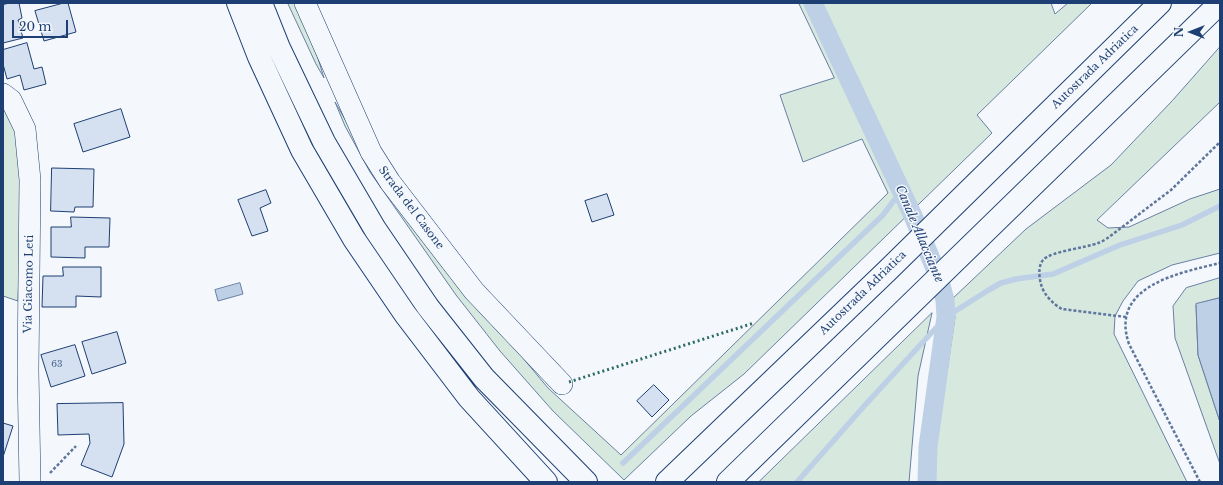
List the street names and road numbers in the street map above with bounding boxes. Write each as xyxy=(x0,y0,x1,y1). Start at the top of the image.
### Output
street label: Autostrada Adriatica xyxy=(1049,22,1141,112)
street label: Strada del Casone xyxy=(375,164,447,252)
street label: Via Giacomo Leti xyxy=(22,235,36,333)
street label: Autostrada Adriatica xyxy=(817,248,909,338)

